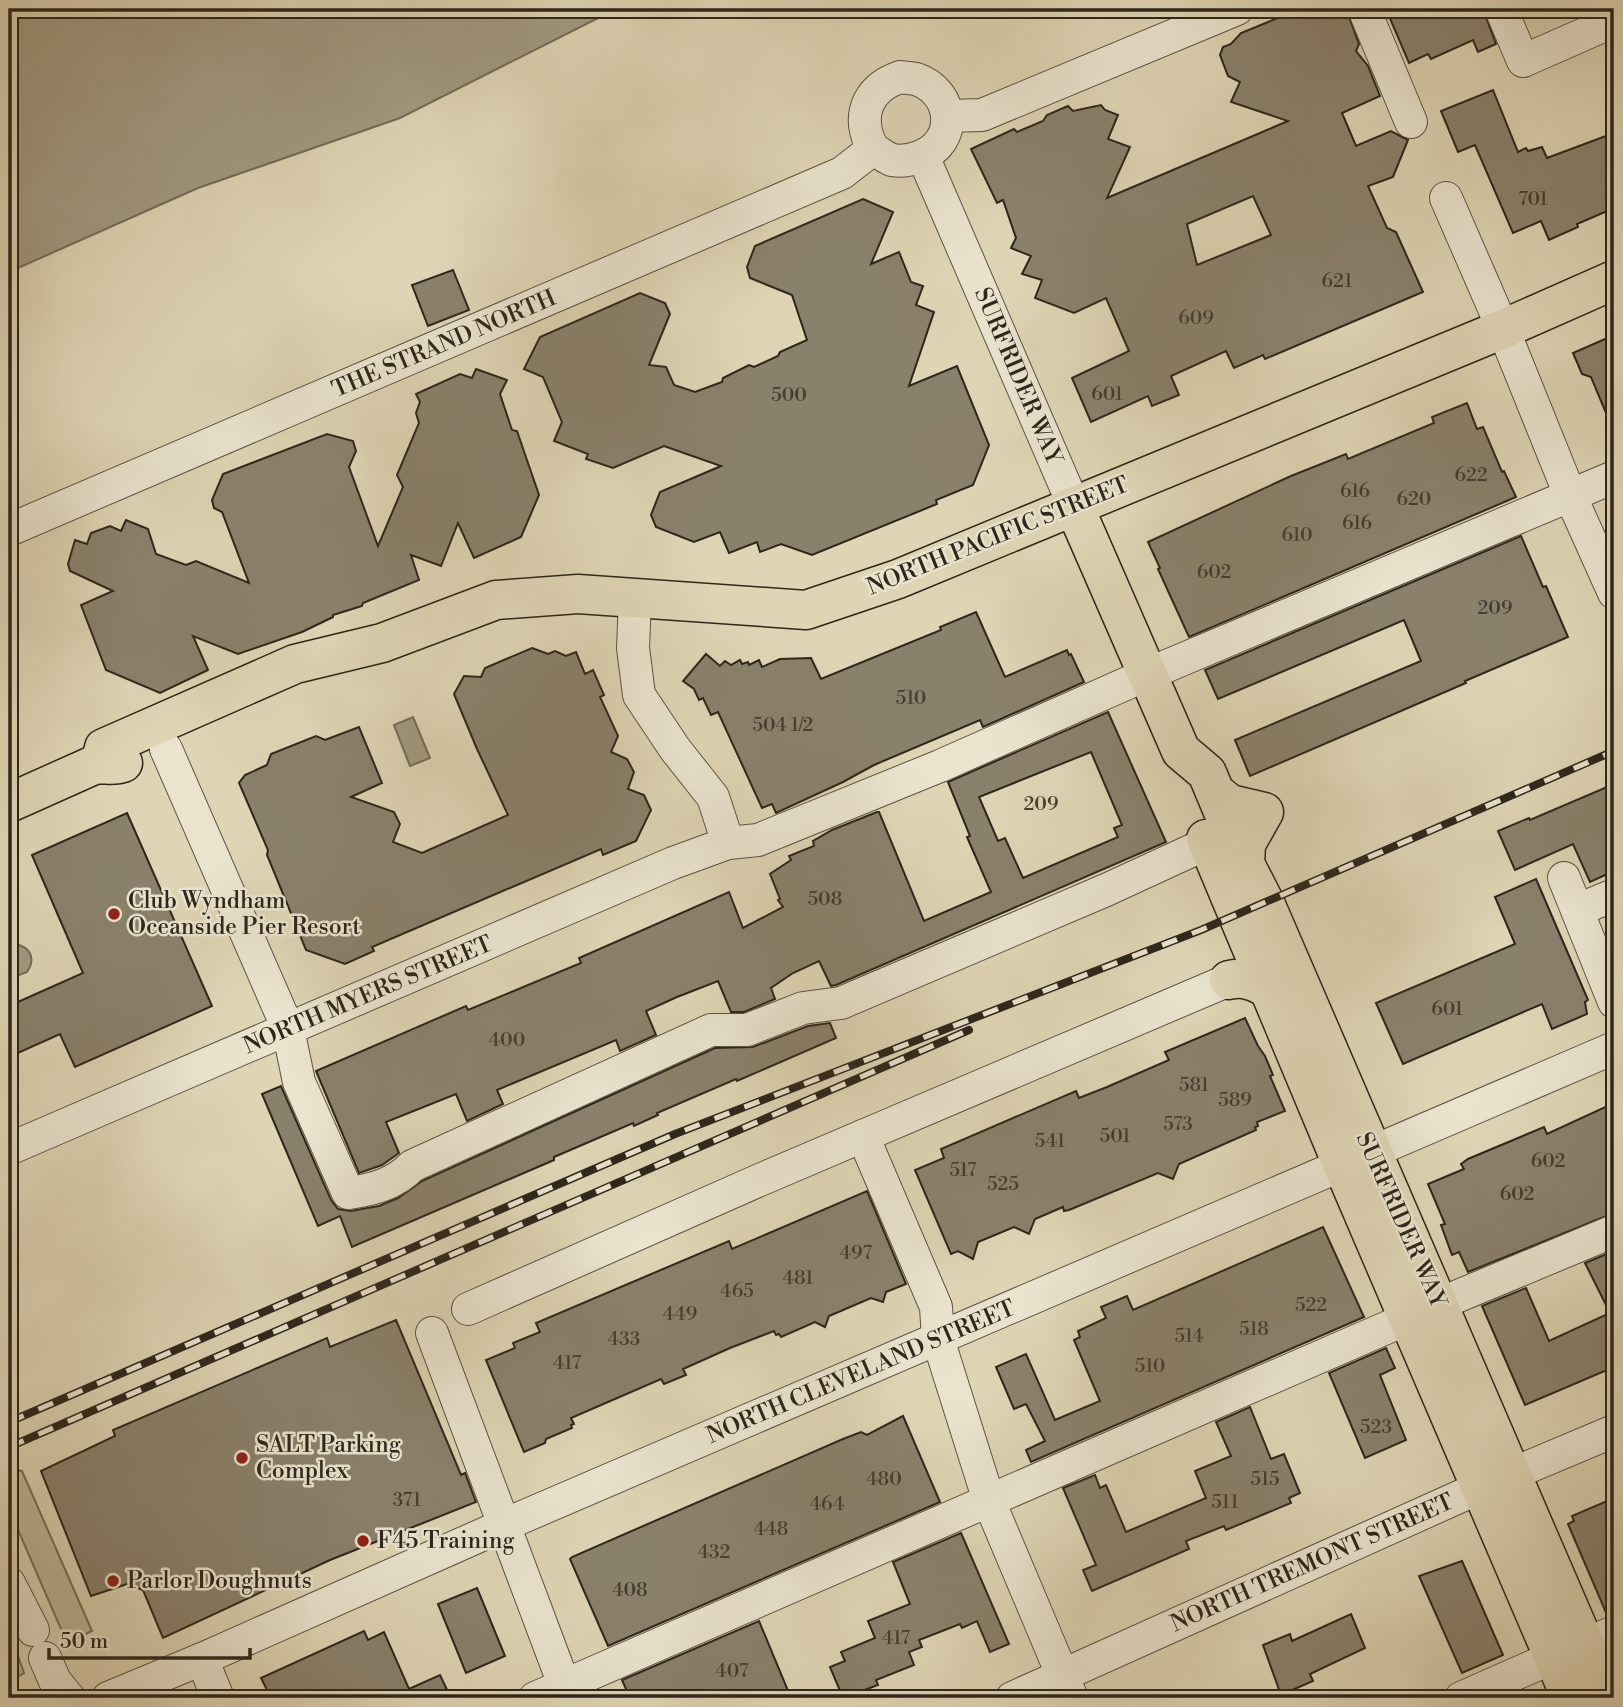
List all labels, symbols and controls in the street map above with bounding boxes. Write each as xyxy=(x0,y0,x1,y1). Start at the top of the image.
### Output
house number: 701 xyxy=(1518,187,1548,211)
house number: 621 xyxy=(1322,269,1352,293)
street label: SURFRIDER WAY xyxy=(968,283,1069,470)
street label: THE STRAND NORTH xyxy=(328,284,561,404)
house number: 609 xyxy=(1178,306,1214,330)
house number: 601 xyxy=(1091,382,1123,406)
house number: 500 xyxy=(771,383,807,407)
house number: 622 xyxy=(1454,463,1488,487)
street label: NORTH PACIFIC STREET xyxy=(863,471,1133,601)
house number: 616 xyxy=(1340,479,1370,503)
house number: 620 xyxy=(1397,487,1431,511)
house number: 616 xyxy=(1342,511,1372,535)
house number: 610 xyxy=(1281,523,1313,547)
house number: 602 xyxy=(1197,560,1231,584)
house number: 209 xyxy=(1478,596,1512,620)
house number: 510 xyxy=(896,686,926,710)
house number: 504 1/2 xyxy=(753,713,813,737)
house number: 209 xyxy=(1024,792,1058,816)
place label: Club Wyndham Oceanside Pier Resort xyxy=(128,887,360,941)
house number: 508 xyxy=(808,887,842,911)
marker: Club Wyndham Oceanside Pier Resort xyxy=(106,906,122,922)
street label: NORTH MYERS STREET xyxy=(239,930,497,1060)
house number: 601 xyxy=(1431,997,1463,1021)
house number: 400 xyxy=(489,1028,525,1052)
house number: 581 xyxy=(1179,1073,1209,1097)
house number: 589 xyxy=(1218,1088,1252,1112)
house number: 573 xyxy=(1163,1112,1193,1136)
house number: 501 xyxy=(1100,1124,1130,1148)
street label: SURFRIDER WAY xyxy=(1350,1128,1453,1314)
house number: 541 xyxy=(1035,1129,1065,1153)
house number: 602 xyxy=(1531,1149,1565,1173)
house number: 517 xyxy=(949,1158,977,1182)
house number: 525 xyxy=(987,1172,1019,1196)
house number: 602 xyxy=(1500,1182,1534,1206)
house number: 497 xyxy=(840,1241,873,1265)
house number: 481 xyxy=(783,1266,813,1290)
house number: 465 xyxy=(720,1279,754,1303)
house number: 522 xyxy=(1295,1293,1327,1317)
street label: NORTH CLEVELAND STREET xyxy=(703,1294,1019,1450)
house number: 449 xyxy=(663,1302,697,1326)
house number: 518 xyxy=(1239,1317,1269,1341)
house number: 514 xyxy=(1174,1324,1204,1348)
house number: 433 xyxy=(608,1327,640,1351)
house number: 417 xyxy=(553,1351,581,1375)
house number: 510 xyxy=(1135,1354,1165,1378)
house number: 523 xyxy=(1360,1415,1392,1439)
place label: SALT Parking Complex xyxy=(256,1431,401,1485)
marker: SALT Parking Complex xyxy=(234,1450,250,1466)
house number: 480 xyxy=(866,1467,902,1491)
house number: 515 xyxy=(1250,1467,1280,1491)
house number: 371 xyxy=(393,1488,421,1512)
street label: NORTH TREMONT STREET xyxy=(1166,1488,1458,1638)
house number: 511 xyxy=(1211,1490,1239,1514)
house number: 464 xyxy=(810,1492,844,1516)
house number: 448 xyxy=(754,1517,788,1541)
place label: F45 Training xyxy=(377,1527,515,1555)
marker: F45 Training xyxy=(355,1533,371,1549)
house number: 432 xyxy=(698,1540,730,1564)
place label: Parlor Doughnuts xyxy=(127,1567,312,1595)
marker: Parlor Doughnuts xyxy=(105,1573,121,1589)
house number: 408 xyxy=(612,1578,648,1602)
scale bar xyxy=(49,1616,250,1660)
house number: 417 xyxy=(882,1626,910,1650)
text: 50 m xyxy=(60,1629,108,1655)
house number: 407 xyxy=(715,1659,749,1683)

